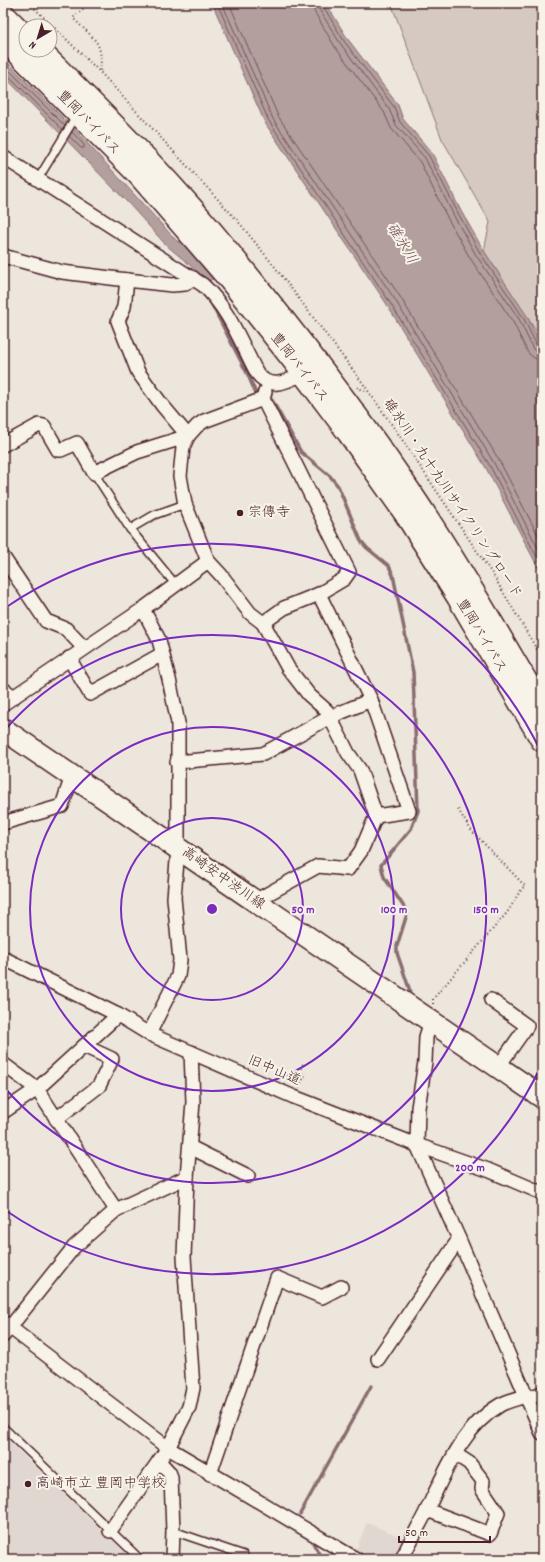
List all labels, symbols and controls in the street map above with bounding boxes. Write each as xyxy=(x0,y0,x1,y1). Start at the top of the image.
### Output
north arrow xyxy=(18,18,58,58)
text: N xyxy=(26,36,40,52)
street label: 豊岡バイパス xyxy=(52,86,124,160)
water label: 碓氷川 xyxy=(380,219,422,269)
street label: 豊岡バイパス xyxy=(265,329,333,407)
street label: 碓氷川・九十九川サイクリングロード xyxy=(378,395,526,603)
place label: 宗傳寺 xyxy=(248,503,290,523)
marker: 宗傳寺 xyxy=(235,508,245,518)
street label: 豊岡バイパス xyxy=(451,595,511,677)
street label: 高崎安中渋川線 xyxy=(177,843,269,915)
centre of rings xyxy=(205,902,219,916)
text: 50 m xyxy=(291,902,315,919)
text: 100 m xyxy=(381,902,407,919)
text: 150 m xyxy=(473,902,499,919)
street label: 旧中山道 xyxy=(244,1051,304,1091)
text: 200 m xyxy=(455,1160,485,1177)
place label: 高崎市立 豊岡中学校 xyxy=(36,1474,165,1494)
marker: 高崎市立 豊岡中学校 xyxy=(23,1479,33,1489)
scale bar xyxy=(399,1518,490,1544)
text: 50 m xyxy=(405,1525,428,1542)

